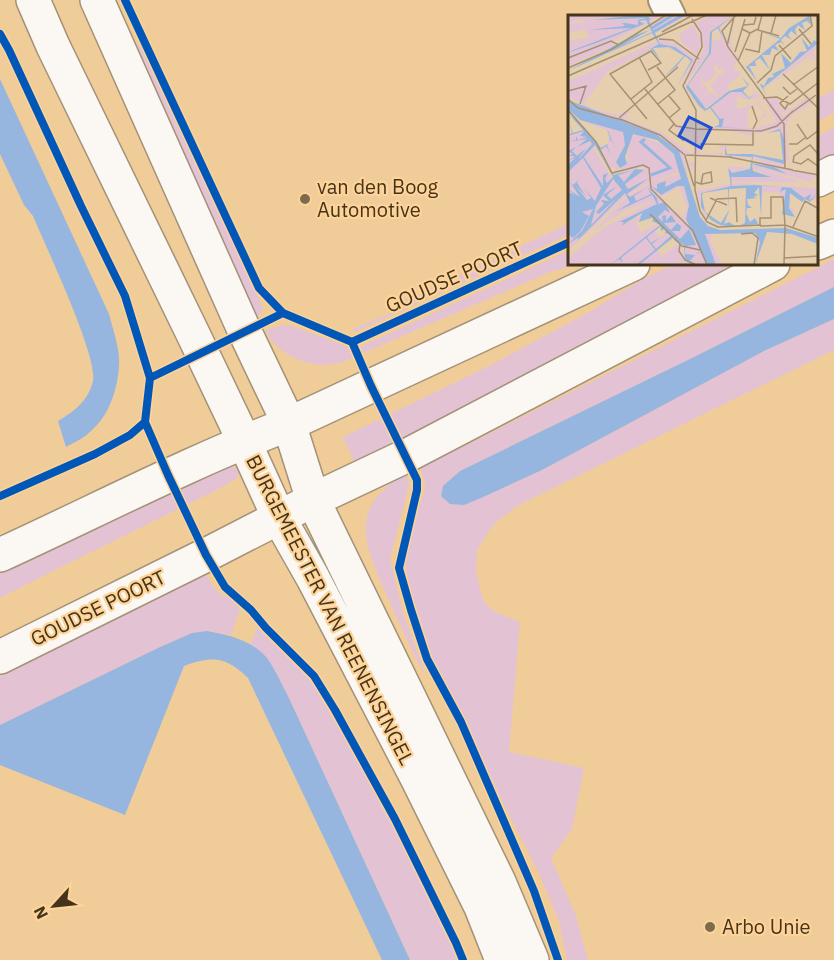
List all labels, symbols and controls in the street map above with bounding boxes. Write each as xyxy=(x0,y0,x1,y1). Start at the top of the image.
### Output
inset map xyxy=(568,15,819,266)
place label: van den Boog Automotive xyxy=(317,173,439,223)
marker: van den Boog Automotive xyxy=(298,192,312,206)
street label: GOUDSE POORT xyxy=(381,234,527,319)
street label: BURGEMEESTER VAN REENENSINGEL xyxy=(240,450,421,769)
street label: GOUDSE POORT xyxy=(26,563,170,652)
north arrow xyxy=(24,876,84,936)
text: N xyxy=(29,903,52,923)
place label: Arbo Unie xyxy=(722,913,811,940)
marker: Arbo Unie xyxy=(703,920,717,934)

